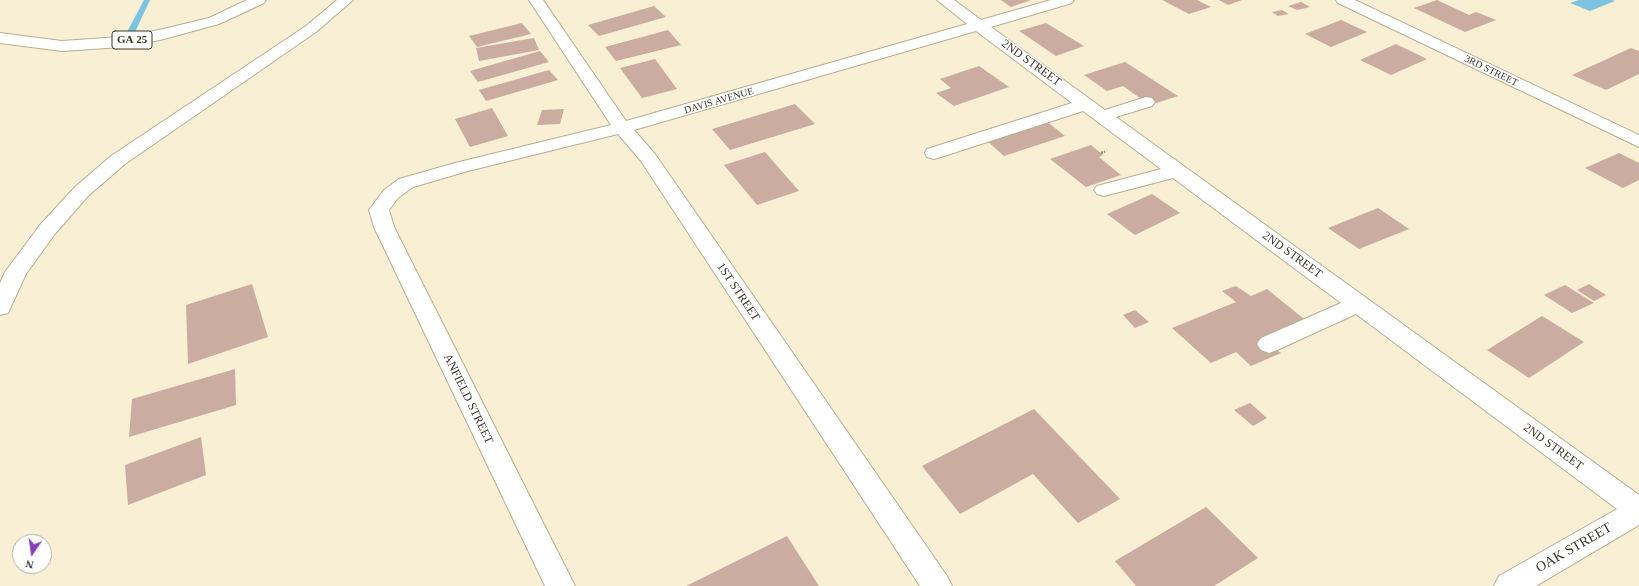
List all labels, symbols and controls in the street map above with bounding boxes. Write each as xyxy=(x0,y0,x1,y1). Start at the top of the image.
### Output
road number: GA 25 xyxy=(112,31,152,49)
street label: 2ND STREET xyxy=(998,37,1064,89)
street label: 3RD STREET xyxy=(1462,53,1520,89)
street label: DAVIS AVENUE xyxy=(683,85,755,117)
street label: 2ND STREET xyxy=(1259,229,1325,281)
street label: 1ST STREET xyxy=(713,260,763,324)
street label: ANFIELD STREET xyxy=(440,352,496,446)
street label: 2ND STREET xyxy=(1520,421,1586,473)
street label: OAK STREET xyxy=(1533,519,1615,577)
north arrow xyxy=(12,534,52,574)
text: N xyxy=(24,558,35,571)

